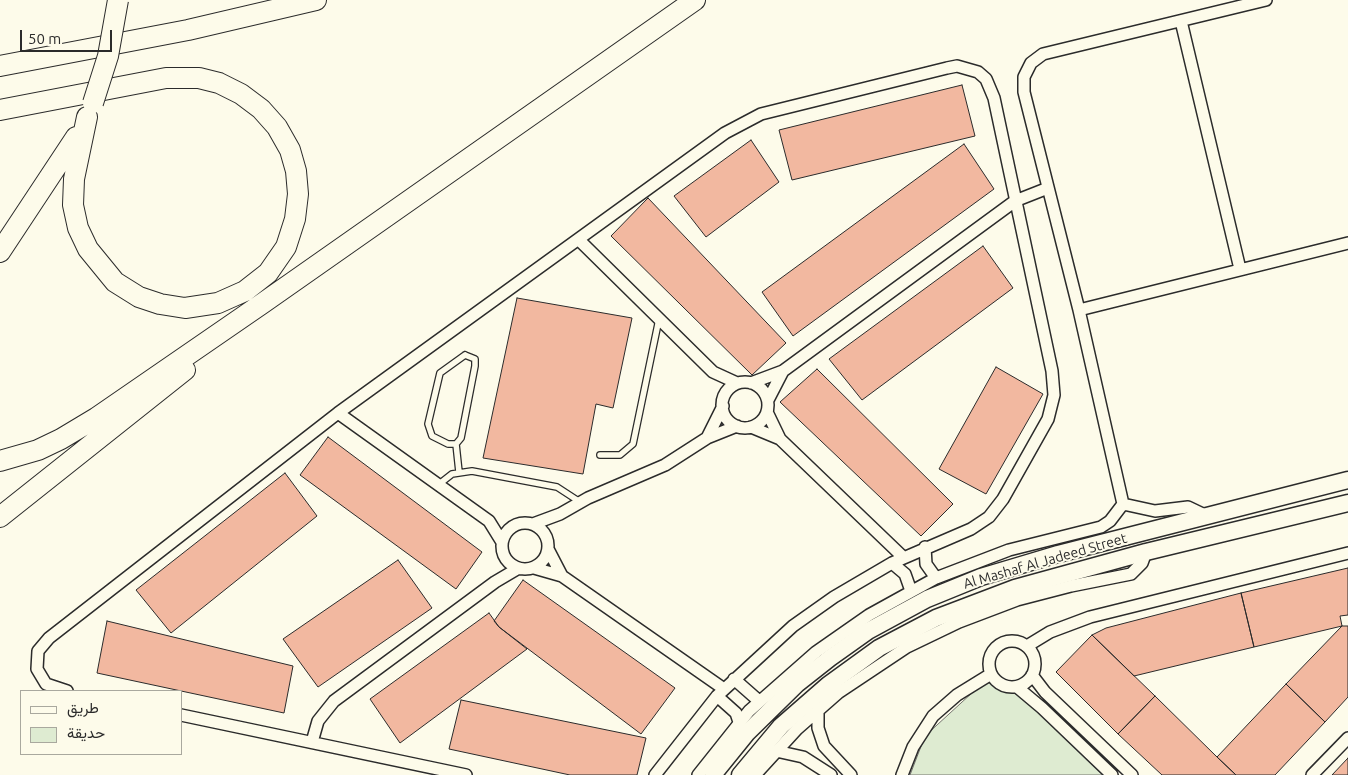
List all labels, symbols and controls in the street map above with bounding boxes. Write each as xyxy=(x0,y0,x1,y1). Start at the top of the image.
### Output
scale bar xyxy=(22,20,115,52)
text: 50 m xyxy=(28,30,61,47)
street label: Al Mashaf Al Jadeed Street xyxy=(961,530,1129,592)
legend xyxy=(20,690,182,755)
text: طريق xyxy=(67,699,99,716)
text: حديقة xyxy=(67,724,105,741)

